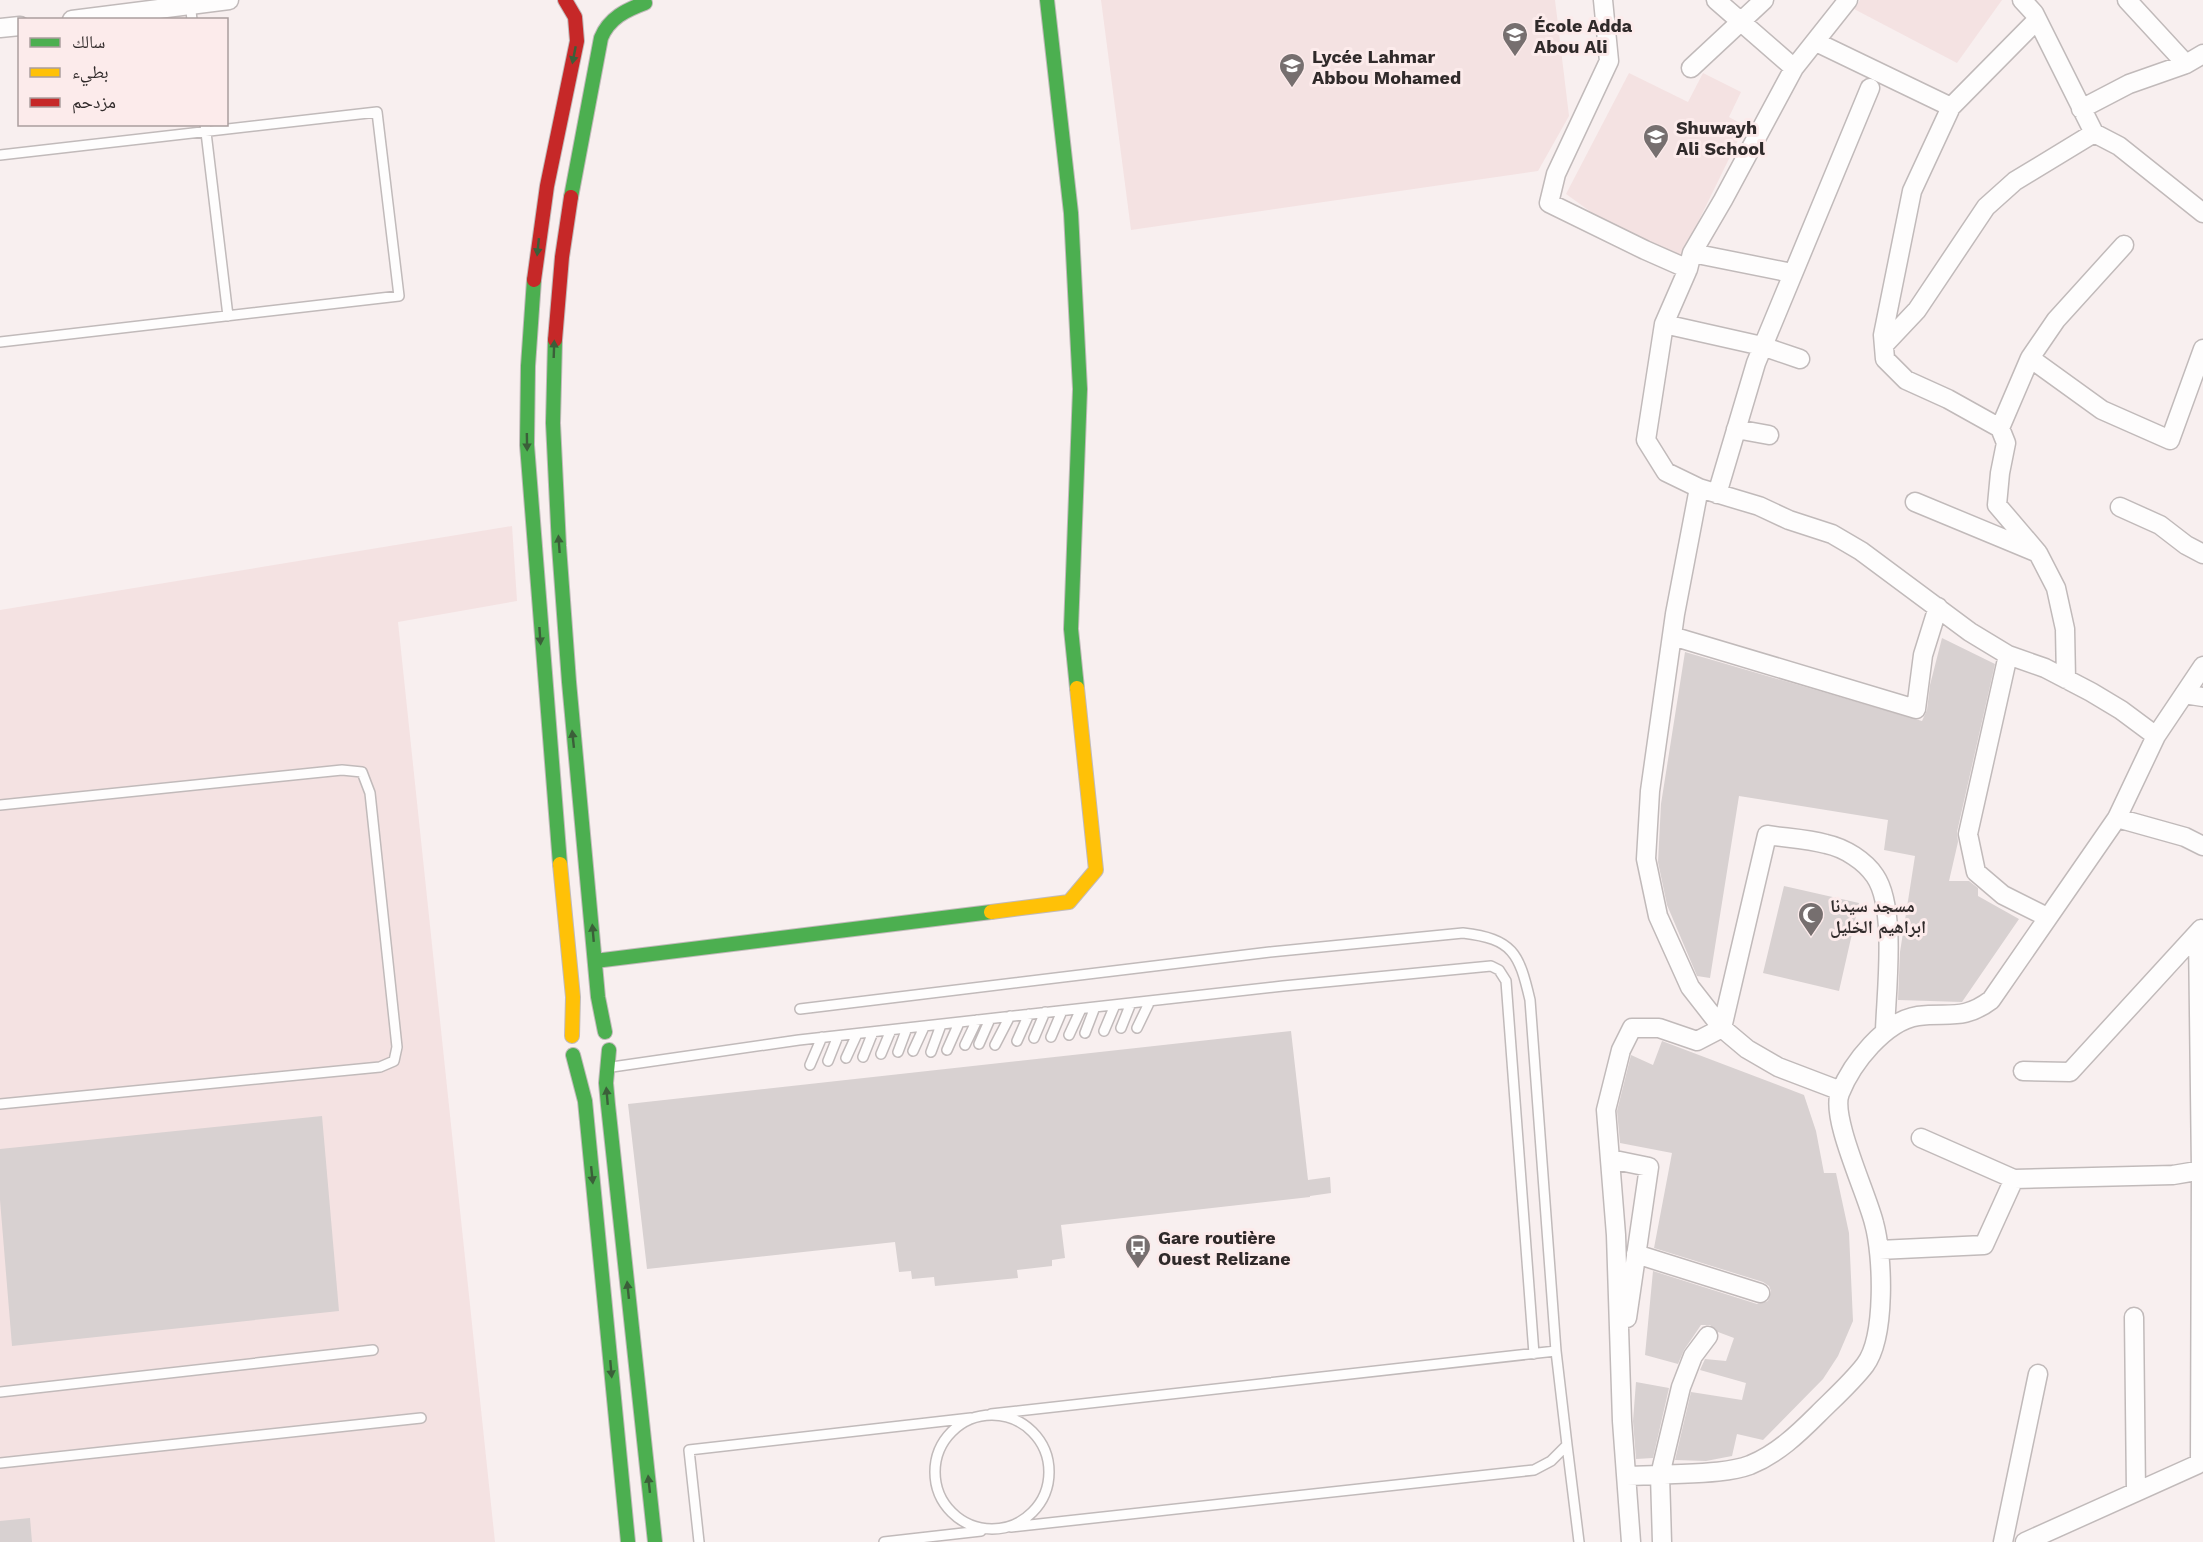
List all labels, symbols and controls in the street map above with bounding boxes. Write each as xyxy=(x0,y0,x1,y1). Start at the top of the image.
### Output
place label: École Adda Abou Ali xyxy=(1534,15,1633,57)
legend xyxy=(18,18,228,126)
school or university icon: École Adda Abou Ali xyxy=(1500,20,1530,58)
text: سالك xyxy=(72,31,105,52)
one-way arrow xyxy=(569,46,578,65)
place label: Lycée Lahmar Abbou Mohamed xyxy=(1312,46,1461,88)
school or university icon: Lycée Lahmar Abbou Mohamed xyxy=(1277,51,1307,89)
text: بطيء xyxy=(72,61,109,87)
text: مزدحم xyxy=(72,91,116,114)
place label: Shuwayh Ali School xyxy=(1676,117,1765,159)
school or university icon: Shuwayh Ali School xyxy=(1641,122,1671,160)
one-way arrow xyxy=(533,238,543,257)
one-way arrow xyxy=(550,340,559,359)
one-way arrow xyxy=(522,432,532,451)
one-way arrow xyxy=(554,535,563,554)
one-way arrow xyxy=(536,627,545,646)
one-way arrow xyxy=(568,729,578,748)
place label: مسجد سيدنا ابراهيم الخليل xyxy=(1830,895,1926,939)
mosque icon: مسجد سيدنا ابراهيم الخليل xyxy=(1796,900,1826,938)
one-way arrow xyxy=(588,923,598,942)
one-way arrow xyxy=(602,1087,612,1106)
one-way arrow xyxy=(587,1165,597,1184)
place label: Gare routière Ouest Relizane xyxy=(1158,1227,1291,1269)
bus stop icon: Gare routière Ouest Relizane xyxy=(1123,1232,1153,1270)
one-way arrow xyxy=(623,1280,633,1299)
one-way arrow xyxy=(606,1359,616,1378)
one-way arrow xyxy=(644,1474,654,1493)

